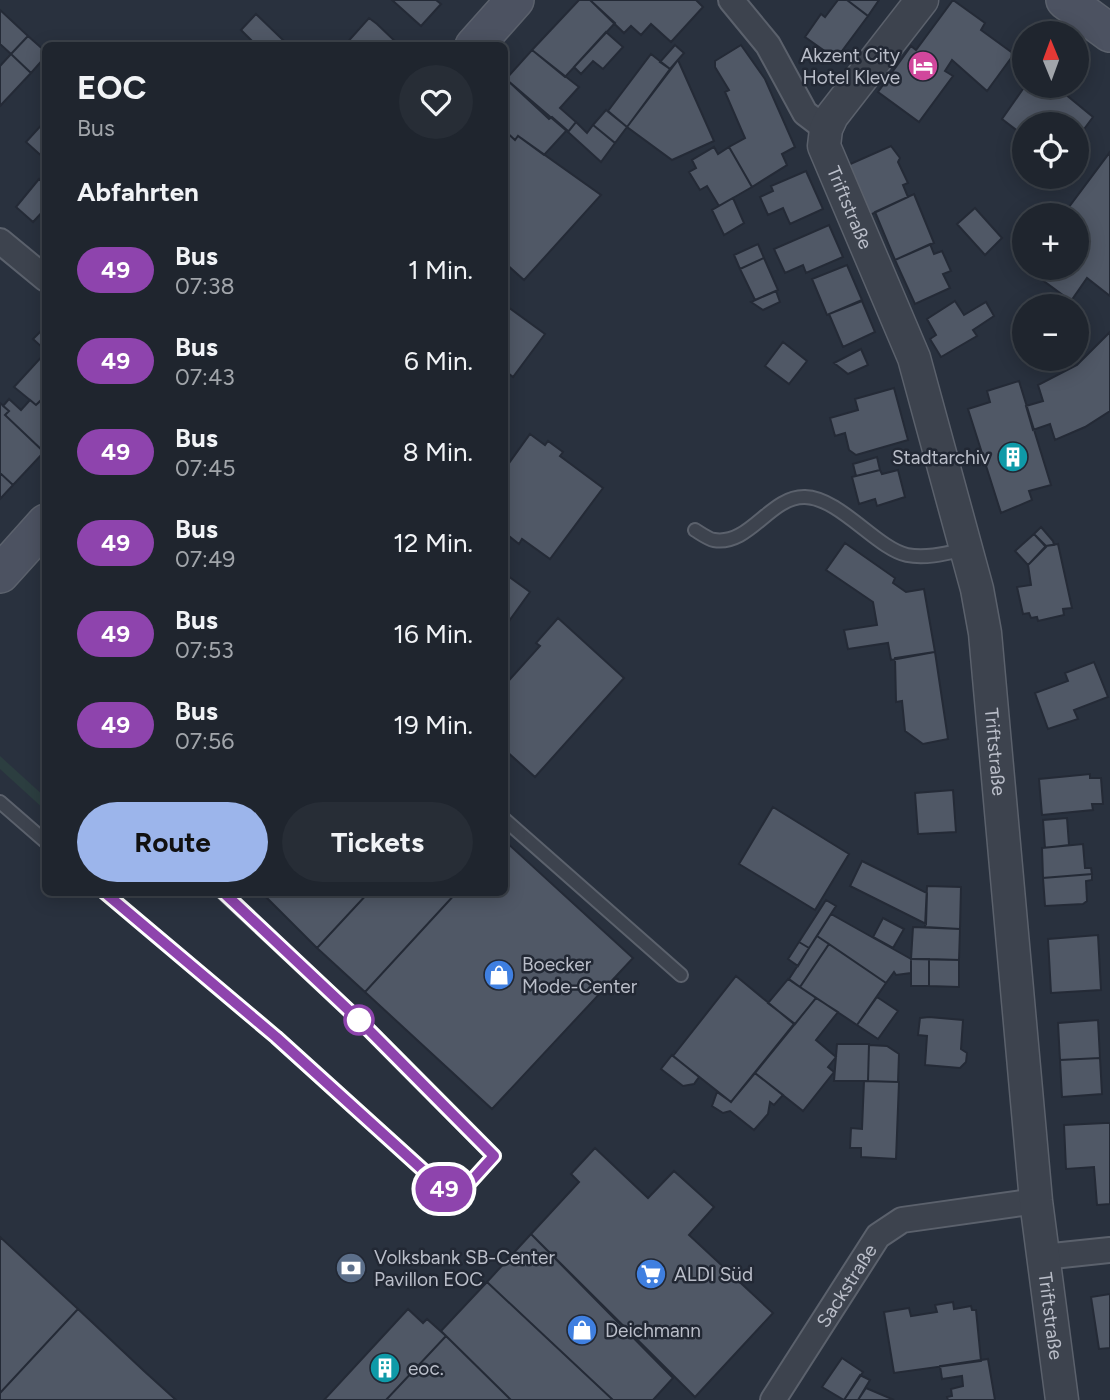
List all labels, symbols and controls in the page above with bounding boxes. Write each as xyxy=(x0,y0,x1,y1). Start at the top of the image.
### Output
north arrow xyxy=(1012,21,1088,98)
map controls xyxy=(1012,21,1089,371)
place label: Akzent City Hotel Kleve xyxy=(800,44,900,89)
hotel icon: Akzent City Hotel Kleve xyxy=(906,49,940,83)
button: heart xyxy=(399,65,473,139)
text: EOC xyxy=(77,68,146,107)
button: locate xyxy=(1012,112,1089,189)
text: Bus xyxy=(77,114,115,142)
street label: Triftstraße xyxy=(822,162,878,252)
text: Abfahrten xyxy=(77,176,199,208)
button: + xyxy=(1012,203,1089,280)
text: Bus xyxy=(175,240,218,272)
text: 1 Min. xyxy=(408,254,473,286)
text: 49 xyxy=(101,255,130,284)
text: 07:38 xyxy=(175,272,235,300)
button: − xyxy=(1012,294,1089,371)
text: Bus xyxy=(175,331,218,363)
text: 6 Min. xyxy=(404,345,473,377)
text: 49 xyxy=(101,346,130,375)
text: 07:43 xyxy=(175,363,235,391)
text: Bus xyxy=(175,422,218,454)
text: 8 Min. xyxy=(403,436,473,468)
text: 49 xyxy=(101,437,130,466)
building icon: Stadtarchiv xyxy=(996,440,1030,474)
place label: Stadtarchiv xyxy=(892,446,990,469)
text: 07:45 xyxy=(175,454,235,482)
text: Bus xyxy=(175,513,218,545)
text: 12 Min. xyxy=(393,527,473,559)
text: 49 xyxy=(101,528,130,557)
text: 07:49 xyxy=(175,545,235,573)
text: Bus xyxy=(175,604,218,636)
text: 16 Min. xyxy=(393,618,473,650)
text: 49 xyxy=(101,619,130,648)
text: 07:53 xyxy=(175,636,234,664)
text: Bus xyxy=(175,695,218,727)
street label: Triftstraße xyxy=(980,707,1011,797)
text: 19 Min. xyxy=(393,709,473,741)
text: 49 xyxy=(101,710,130,739)
text: 07:56 xyxy=(175,727,234,755)
button: Route xyxy=(77,802,268,882)
button: Tickets xyxy=(282,802,473,882)
place label: Boecker Mode-Center xyxy=(522,953,638,998)
shop icon: Boecker Mode-Center xyxy=(482,958,516,992)
unlabelled marker xyxy=(344,1005,374,1035)
line badge: 49 xyxy=(412,1166,476,1212)
text: 49 xyxy=(429,1174,459,1203)
street label: Sackstraße xyxy=(811,1240,881,1331)
place label: Volksbank SB-Center Pavillon EOC xyxy=(374,1246,555,1291)
bank icon: Volksbank SB-Center Pavillon EOC xyxy=(334,1251,368,1285)
supermarket icon: ALDI Süd xyxy=(634,1257,668,1291)
place label: ALDI Süd xyxy=(674,1263,753,1286)
street label: Triftstraße xyxy=(1034,1271,1068,1361)
shop icon: Deichmann xyxy=(565,1313,599,1347)
place label: Deichmann xyxy=(605,1319,701,1342)
building icon: eoc. xyxy=(368,1351,402,1385)
place label: eoc. xyxy=(408,1357,444,1380)

